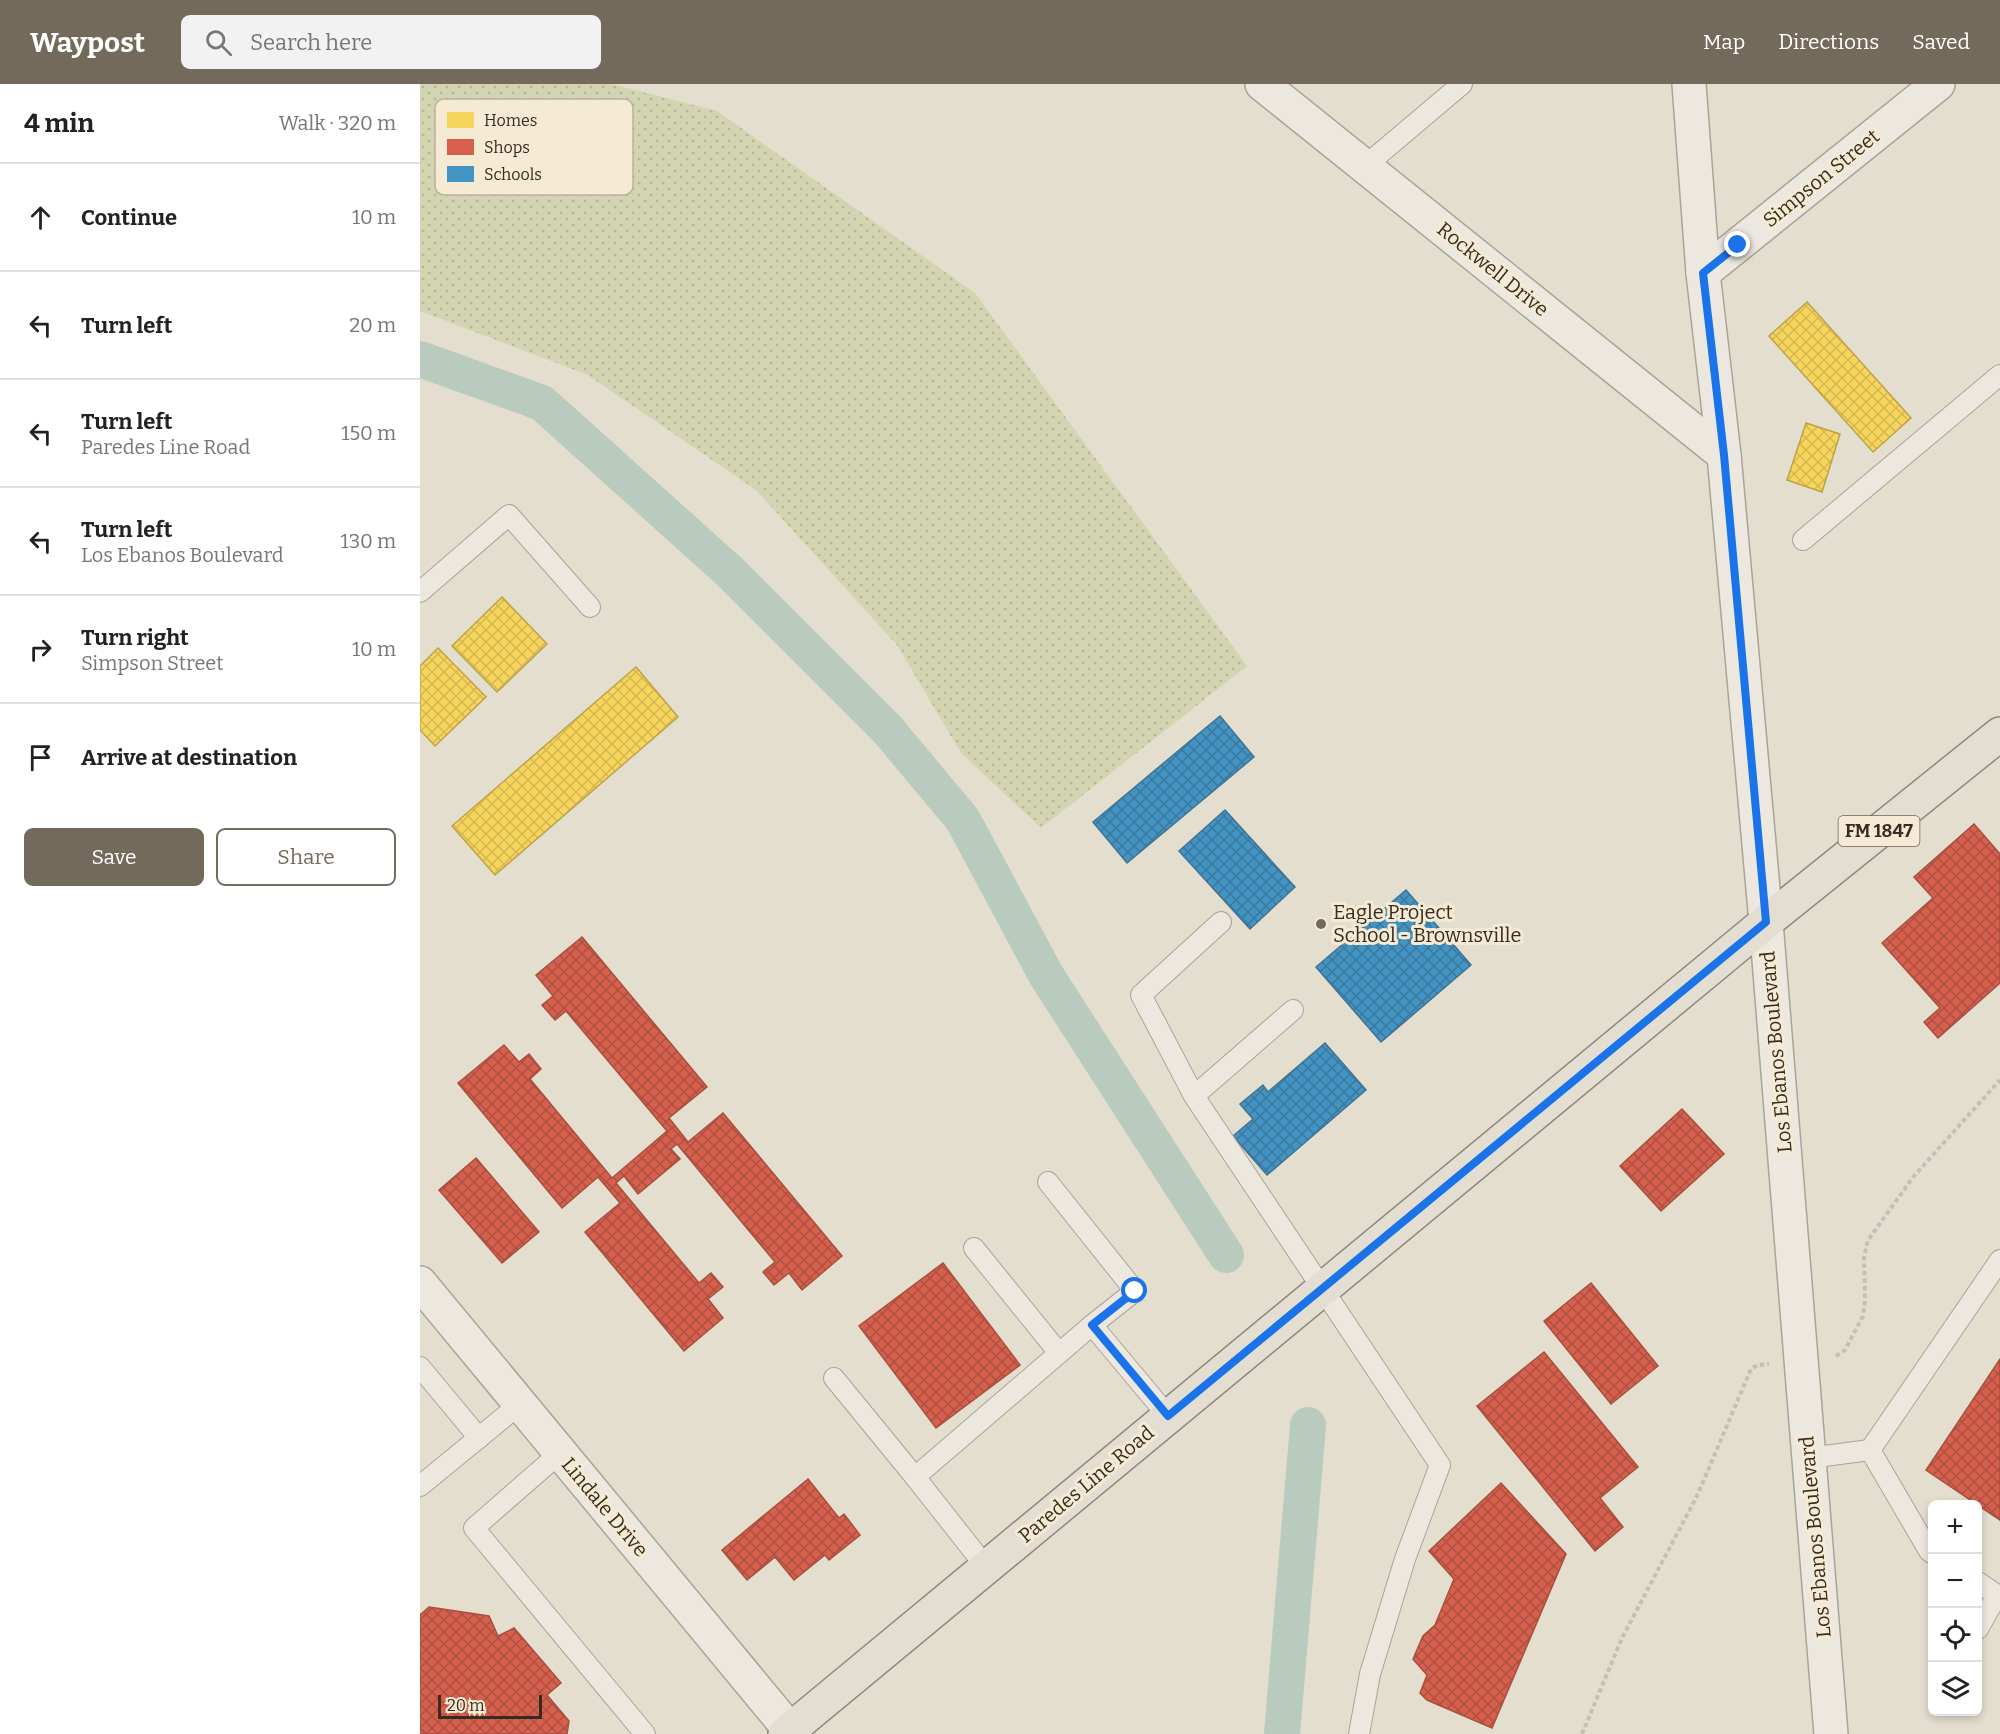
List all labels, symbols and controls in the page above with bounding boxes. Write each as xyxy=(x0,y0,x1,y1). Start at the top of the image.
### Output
search box xyxy=(181,15,601,69)
text: Waypost xyxy=(30,26,145,59)
icon: search xyxy=(202,26,235,59)
text: Search here xyxy=(250,29,372,56)
text: Map xyxy=(1703,29,1745,55)
text: Directions xyxy=(1778,29,1879,55)
text: Saved xyxy=(1912,29,1970,55)
legend xyxy=(435,99,633,195)
text: 4 min xyxy=(24,108,94,139)
text: Walk · 320 m xyxy=(279,111,396,135)
text: Homes xyxy=(484,111,537,130)
street label: Simpson Street xyxy=(1758,124,1884,232)
text: Shops xyxy=(484,138,530,157)
text: Schools xyxy=(484,165,542,184)
icon: ahead xyxy=(24,201,57,234)
text: Continue xyxy=(81,204,177,231)
text: 10 m xyxy=(352,205,396,229)
street label: Rockwell Drive xyxy=(1432,217,1554,321)
route end xyxy=(1724,231,1750,257)
icon: left xyxy=(24,309,57,342)
text: Turn left xyxy=(81,312,173,339)
text: 20 m xyxy=(349,313,396,337)
text: Turn left xyxy=(81,408,173,435)
icon: left xyxy=(24,417,57,450)
text: 150 m xyxy=(341,421,396,445)
text: Paredes Line Road xyxy=(81,435,250,459)
text: Turn left xyxy=(81,516,173,543)
icon: left xyxy=(24,525,57,558)
text: 130 m xyxy=(341,529,396,553)
text: Los Ebanos Boulevard xyxy=(81,543,284,567)
text: Turn right xyxy=(81,624,189,651)
icon: right xyxy=(24,633,57,666)
text: 10 m xyxy=(352,637,396,661)
text: Simpson Street xyxy=(81,651,224,675)
icon: arrive xyxy=(24,741,57,774)
text: Arrive at destination xyxy=(81,744,297,771)
road number: FM 1847 xyxy=(1838,816,1920,846)
button: Save xyxy=(24,828,204,886)
button: Share xyxy=(216,828,396,886)
place label: Eagle Project School - Brownsville xyxy=(1333,900,1522,947)
marker: Eagle Project School - Brownsville xyxy=(1314,917,1328,931)
street label: Los Ebanos Boulevard xyxy=(1755,950,1797,1154)
route start xyxy=(1121,1277,1147,1303)
street label: Paredes Line Road xyxy=(1013,1420,1159,1548)
street label: Los Ebanos Boulevard xyxy=(1794,1435,1836,1639)
street label: Lindale Drive xyxy=(557,1453,653,1561)
map controls xyxy=(1928,1500,1982,1716)
button: + xyxy=(1928,1500,1982,1554)
button: − xyxy=(1928,1554,1982,1608)
button: locate xyxy=(1928,1608,1982,1662)
button: layers xyxy=(1928,1662,1982,1716)
scale bar xyxy=(438,1692,542,1720)
text: 20 m xyxy=(447,1696,484,1715)

